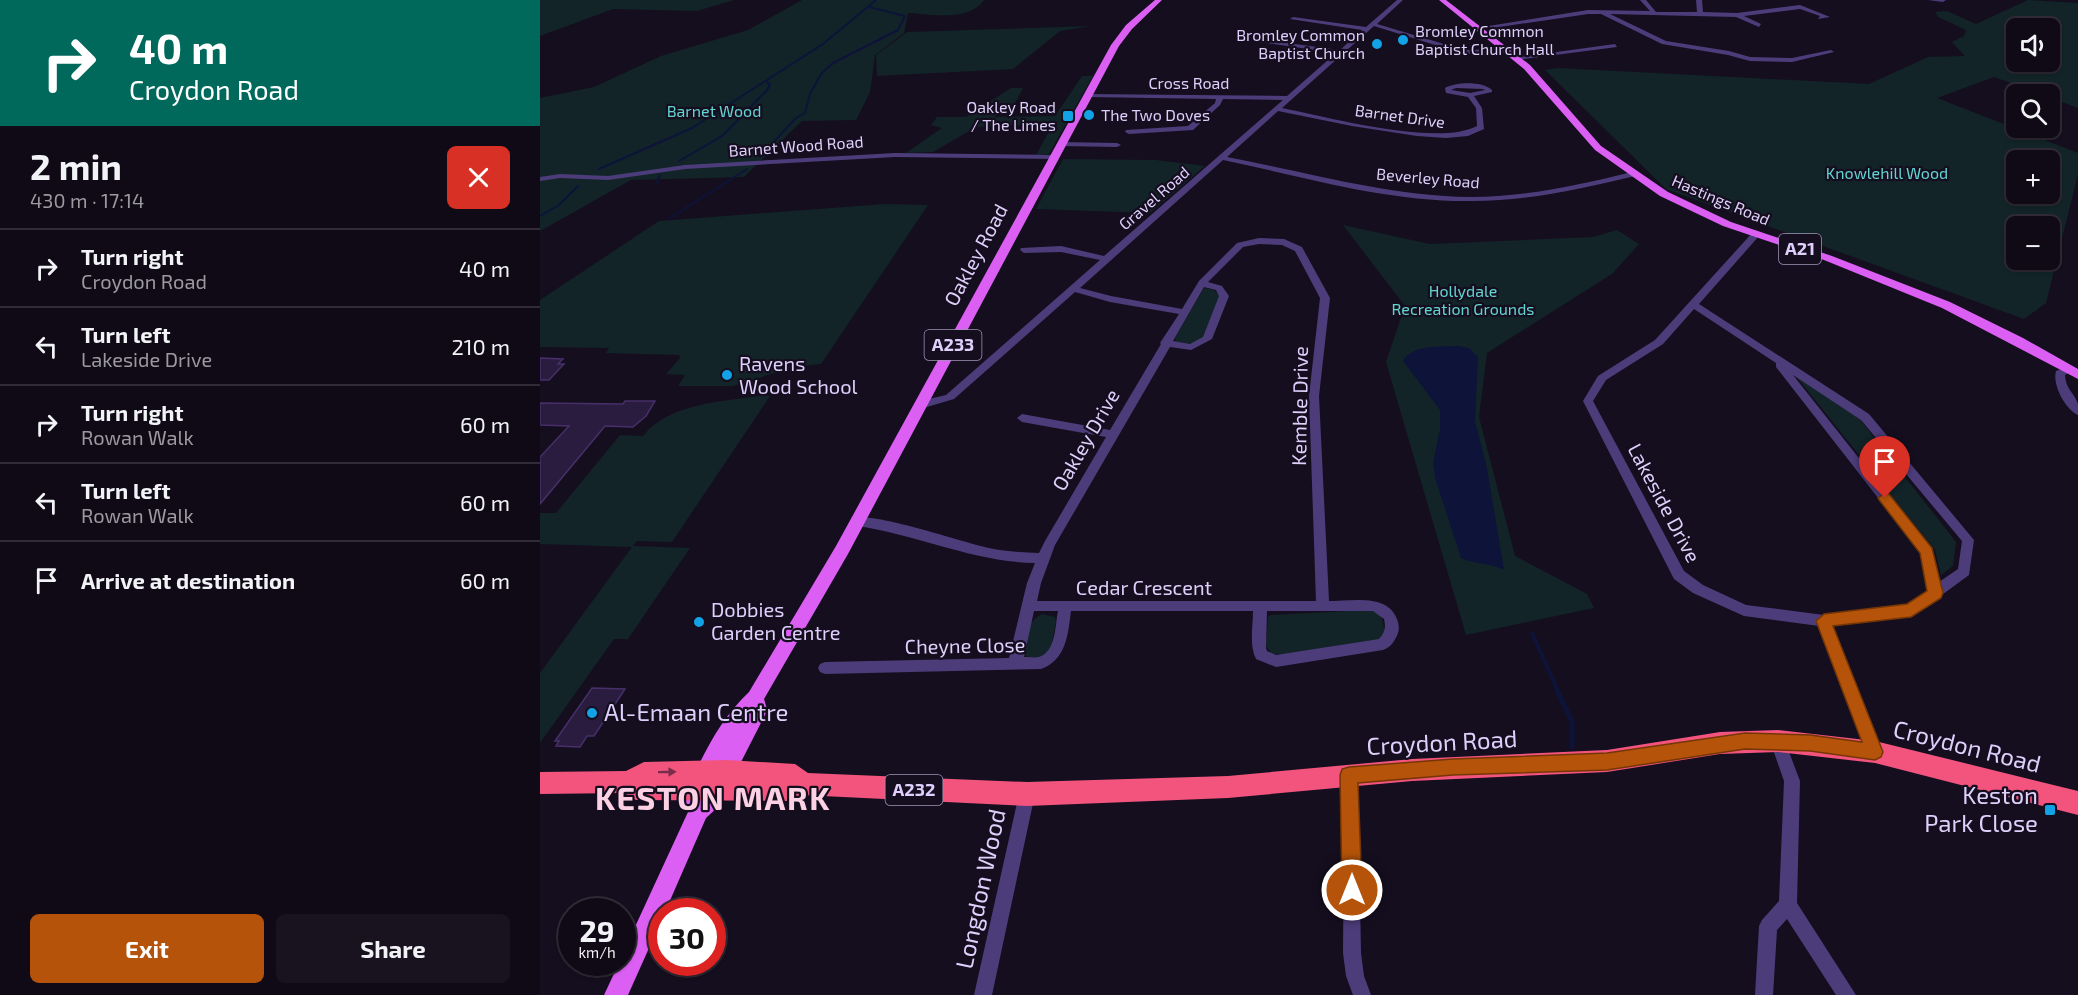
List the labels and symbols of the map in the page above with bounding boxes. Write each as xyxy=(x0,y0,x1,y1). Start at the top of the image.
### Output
place label: Bromley Common Baptist Church Hall xyxy=(1415,21,1554,58)
place label: Bromley Common Baptist Church xyxy=(1236,25,1365,62)
marker: Bromley Common Baptist Church Hall xyxy=(1396,33,1410,47)
marker: Bromley Common Baptist Church xyxy=(1370,37,1384,51)
street label: Cross Road xyxy=(1148,73,1230,92)
place label: Oakley Road / The Limes xyxy=(967,97,1056,134)
street label: Barnet Drive xyxy=(1354,100,1446,131)
park label: Barnet Wood xyxy=(667,101,761,120)
place label: The Two Doves xyxy=(1101,105,1210,124)
marker: The Two Doves xyxy=(1082,108,1096,122)
marker: Oakley Road / The Limes xyxy=(1061,109,1075,123)
street label: Barnet Wood Road xyxy=(728,131,864,160)
street label: Gravel Road xyxy=(1115,162,1193,233)
park label: Knowlehill Wood xyxy=(1826,163,1948,182)
street label: Beverley Road xyxy=(1376,164,1481,191)
street label: Hastings Road xyxy=(1669,170,1773,229)
street label: Oakley Road xyxy=(938,200,1012,310)
road number: A21 xyxy=(1779,234,1821,264)
park label: Hollydale Recreation Grounds xyxy=(1392,281,1534,318)
road number: A233 xyxy=(924,330,982,360)
street label: Kemble Drive xyxy=(1286,346,1312,466)
place label: Ravens Wood School xyxy=(739,351,858,398)
marker: Ravens Wood School xyxy=(720,368,734,382)
street label: Oakley Drive xyxy=(1046,384,1124,495)
pin xyxy=(1859,436,1910,498)
street label: Lakeside Drive xyxy=(1624,439,1706,566)
street label: Cedar Crescent xyxy=(1076,575,1213,599)
place label: Dobbies Garden Centre xyxy=(711,597,841,644)
marker: Dobbies Garden Centre xyxy=(692,615,706,629)
street label: Cheyne Close xyxy=(904,632,1026,658)
place label: Al-Emaan Centre xyxy=(604,697,788,726)
marker: Al-Emaan Centre xyxy=(585,706,599,720)
street label: Croydon Road xyxy=(1891,713,2044,778)
street label: Croydon Road xyxy=(1366,723,1518,760)
one-way arrow xyxy=(657,768,676,777)
road number: A232 xyxy=(886,775,943,805)
district label: KESTON MARK xyxy=(595,778,831,816)
place label: Keston Park Close xyxy=(1924,780,2038,837)
marker: Keston Park Close xyxy=(2043,803,2057,817)
street label: Longdon Wood xyxy=(948,806,1011,971)
position arrow xyxy=(1320,858,1384,922)
speed limit sign: 30 xyxy=(648,898,726,976)

